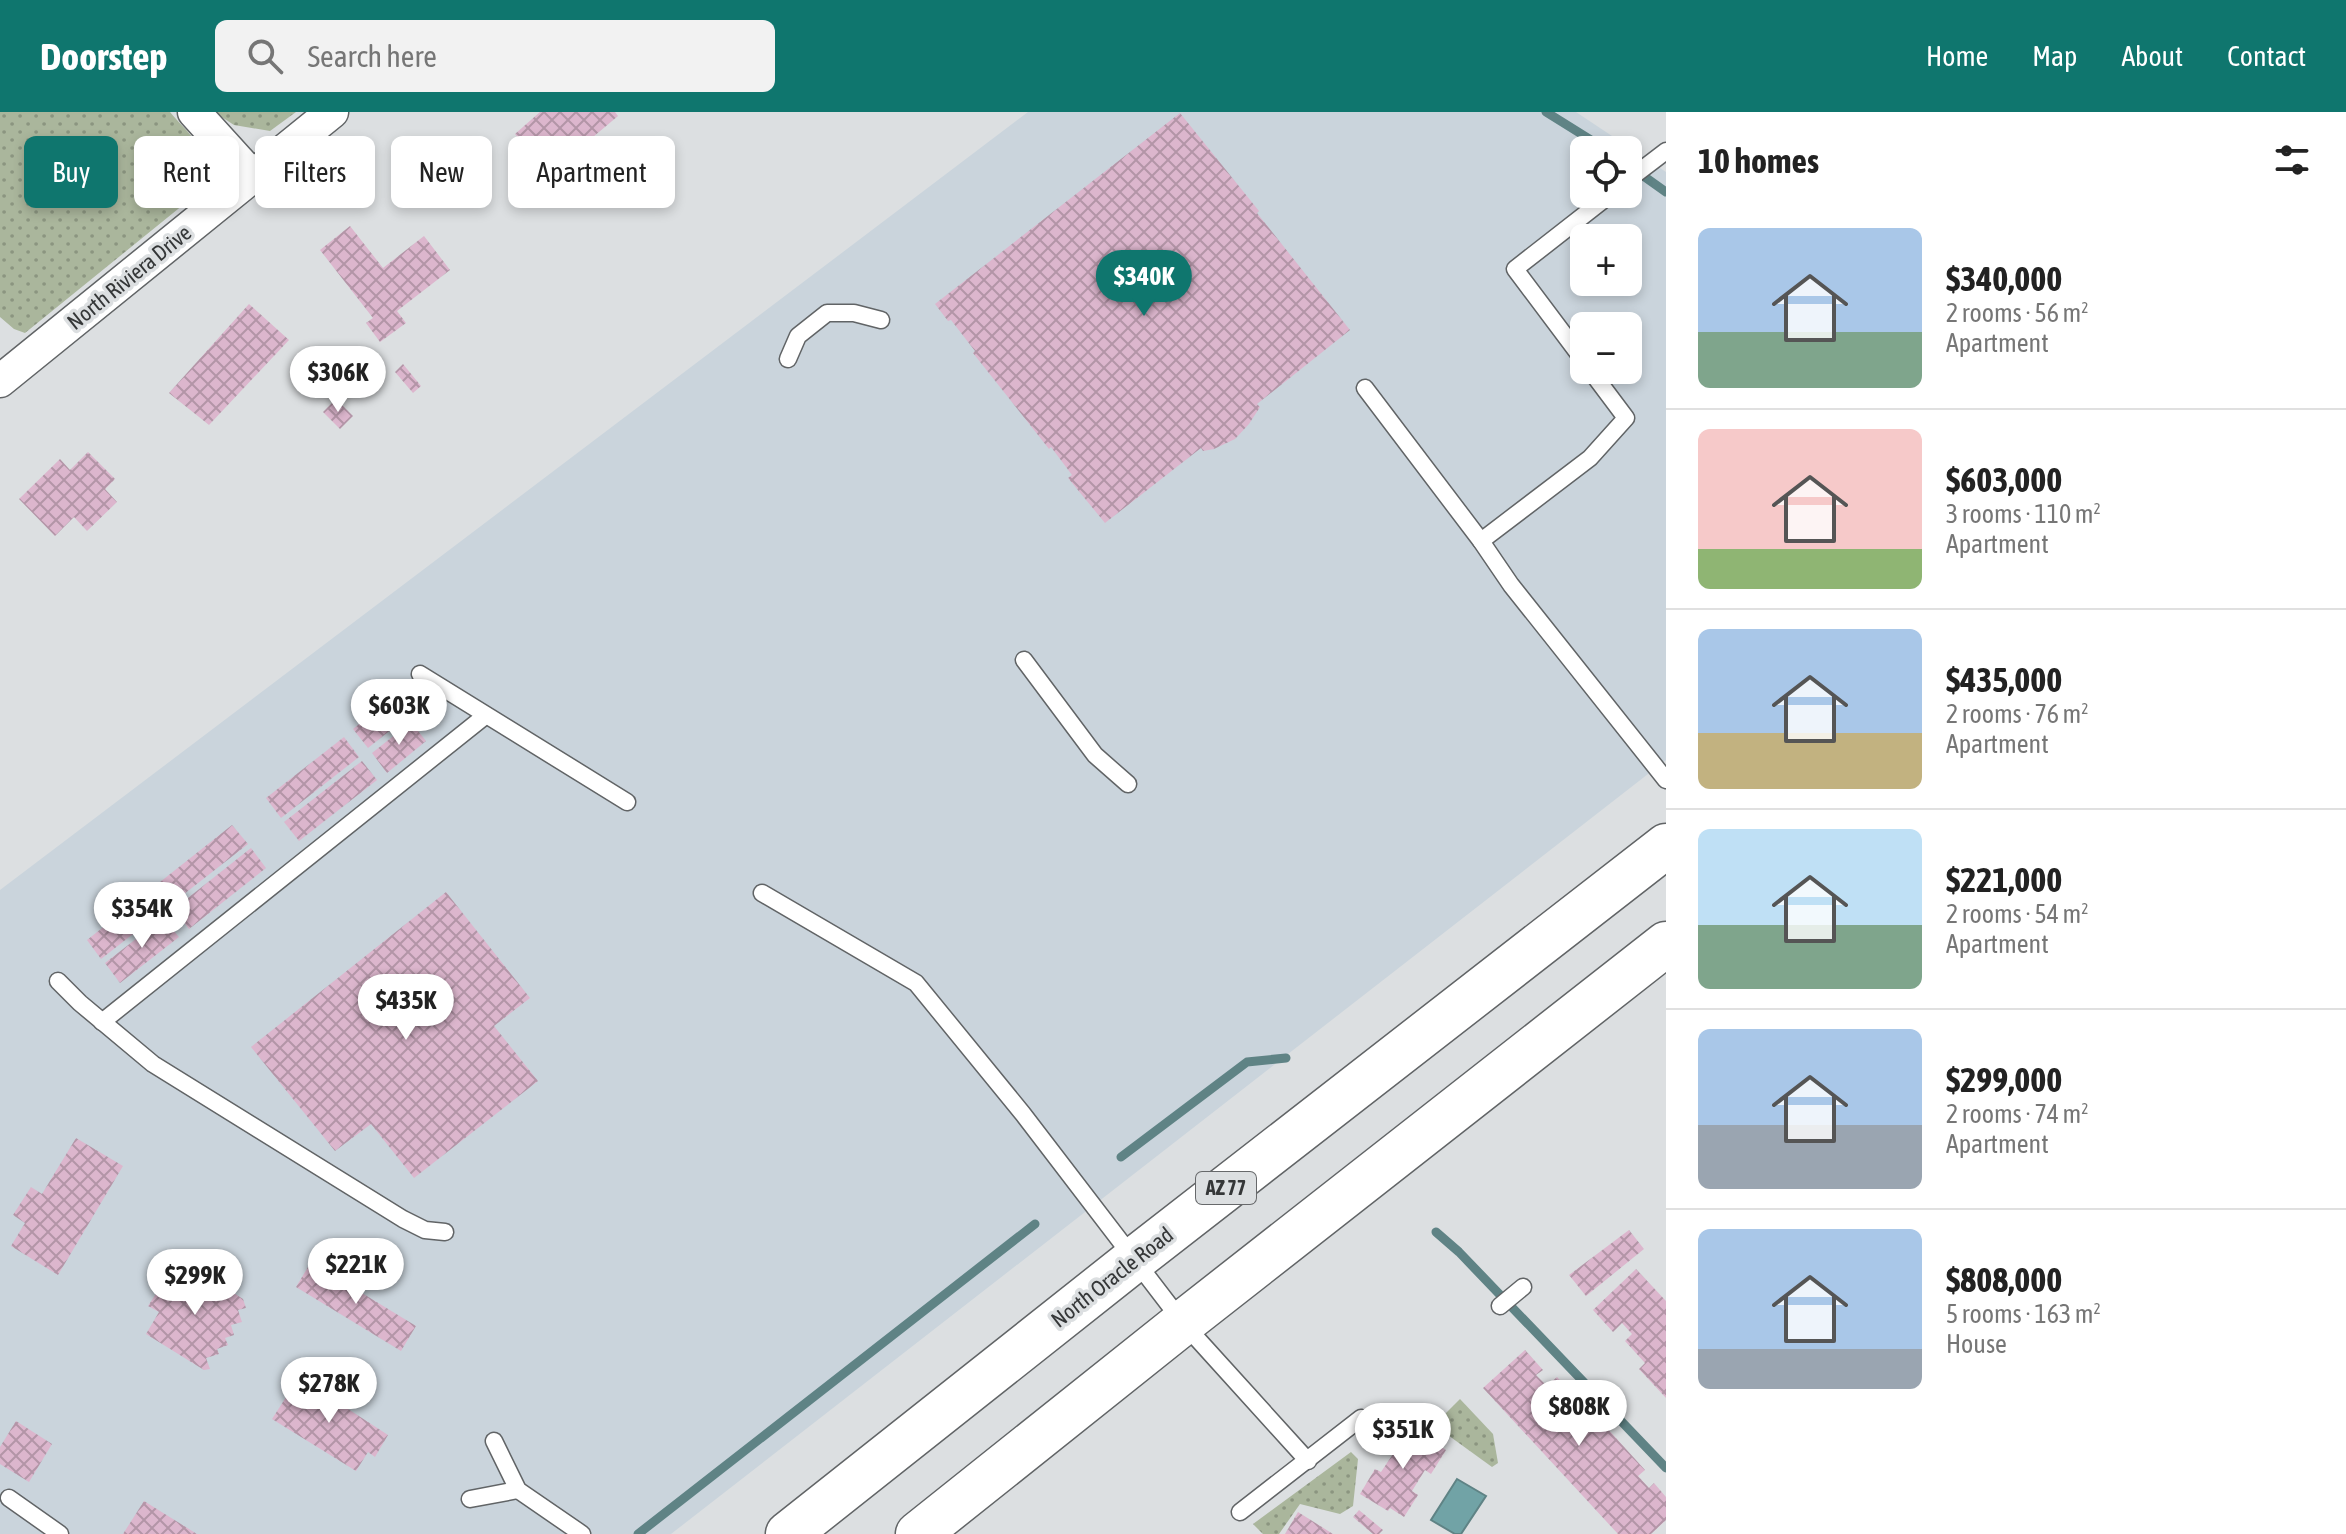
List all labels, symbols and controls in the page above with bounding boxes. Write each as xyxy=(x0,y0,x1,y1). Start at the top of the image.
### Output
search box xyxy=(215,20,775,92)
icon: search xyxy=(243,34,287,78)
text: Doorstep xyxy=(40,35,167,78)
text: Search here xyxy=(307,39,437,73)
text: Home xyxy=(1926,40,1988,72)
text: Map xyxy=(2032,40,2077,72)
text: About xyxy=(2121,40,2183,72)
text: Contact xyxy=(2227,40,2306,72)
chip: Buy xyxy=(24,136,118,208)
chip: Rent xyxy=(134,136,239,208)
chip: Filters xyxy=(255,136,375,208)
chip: New xyxy=(391,136,492,208)
chip: Apartment xyxy=(508,136,675,208)
map controls xyxy=(1570,136,1642,384)
button: locate xyxy=(1570,136,1642,208)
icon: filters xyxy=(2270,138,2314,182)
text: 10 homes xyxy=(1698,141,1819,180)
street label: North Riviera Drive xyxy=(62,219,196,335)
button: + xyxy=(1570,224,1642,296)
pin: $340K xyxy=(1088,250,1200,318)
text: $340,000 xyxy=(1946,259,2062,298)
icon: home xyxy=(1762,260,1858,356)
text: $340K xyxy=(1114,261,1174,291)
text: 2 rooms · 56 m² xyxy=(1946,298,2088,328)
button: − xyxy=(1570,312,1642,384)
text: Apartment xyxy=(1946,328,2049,358)
pin: $306K xyxy=(282,346,394,414)
text: $306K xyxy=(308,357,368,387)
text: $603,000 xyxy=(1946,460,2062,499)
icon: home xyxy=(1762,461,1858,557)
text: 3 rooms · 110 m² xyxy=(1946,499,2101,529)
text: Apartment xyxy=(1946,529,2049,559)
text: $435,000 xyxy=(1946,660,2062,699)
icon: home xyxy=(1762,661,1858,757)
pin: $603K xyxy=(343,679,455,747)
text: $603K xyxy=(369,690,429,720)
text: 2 rooms · 76 m² xyxy=(1946,699,2088,729)
text: Apartment xyxy=(1946,729,2049,759)
text: $221,000 xyxy=(1946,860,2062,899)
icon: home xyxy=(1762,861,1858,957)
pin: $354K xyxy=(86,882,198,950)
text: $354K xyxy=(112,893,172,923)
text: 2 rooms · 54 m² xyxy=(1946,899,2088,929)
text: Apartment xyxy=(1946,929,2049,959)
pin: $435K xyxy=(350,974,462,1042)
text: $435K xyxy=(376,985,436,1015)
text: $299,000 xyxy=(1946,1060,2062,1099)
icon: home xyxy=(1762,1061,1858,1157)
text: 2 rooms · 74 m² xyxy=(1946,1099,2088,1129)
text: Apartment xyxy=(1946,1129,2049,1159)
road number: AZ 77 xyxy=(1196,1172,1256,1204)
street label: North Oracle Road xyxy=(1046,1221,1178,1333)
pin: $221K xyxy=(300,1238,412,1306)
pin: $299K xyxy=(139,1249,251,1317)
text: $221K xyxy=(326,1249,386,1279)
text: $299K xyxy=(165,1260,225,1290)
text: $808,000 xyxy=(1946,1260,2062,1299)
icon: home xyxy=(1762,1261,1858,1357)
text: 5 rooms · 163 m² xyxy=(1946,1299,2101,1329)
text: House xyxy=(1946,1329,2007,1359)
pin: $278K xyxy=(273,1357,385,1425)
text: $278K xyxy=(299,1368,359,1398)
pin: $808K xyxy=(1523,1380,1635,1448)
text: $808K xyxy=(1549,1391,1609,1421)
pin: $351K xyxy=(1347,1403,1459,1471)
text: $351K xyxy=(1373,1414,1433,1444)

